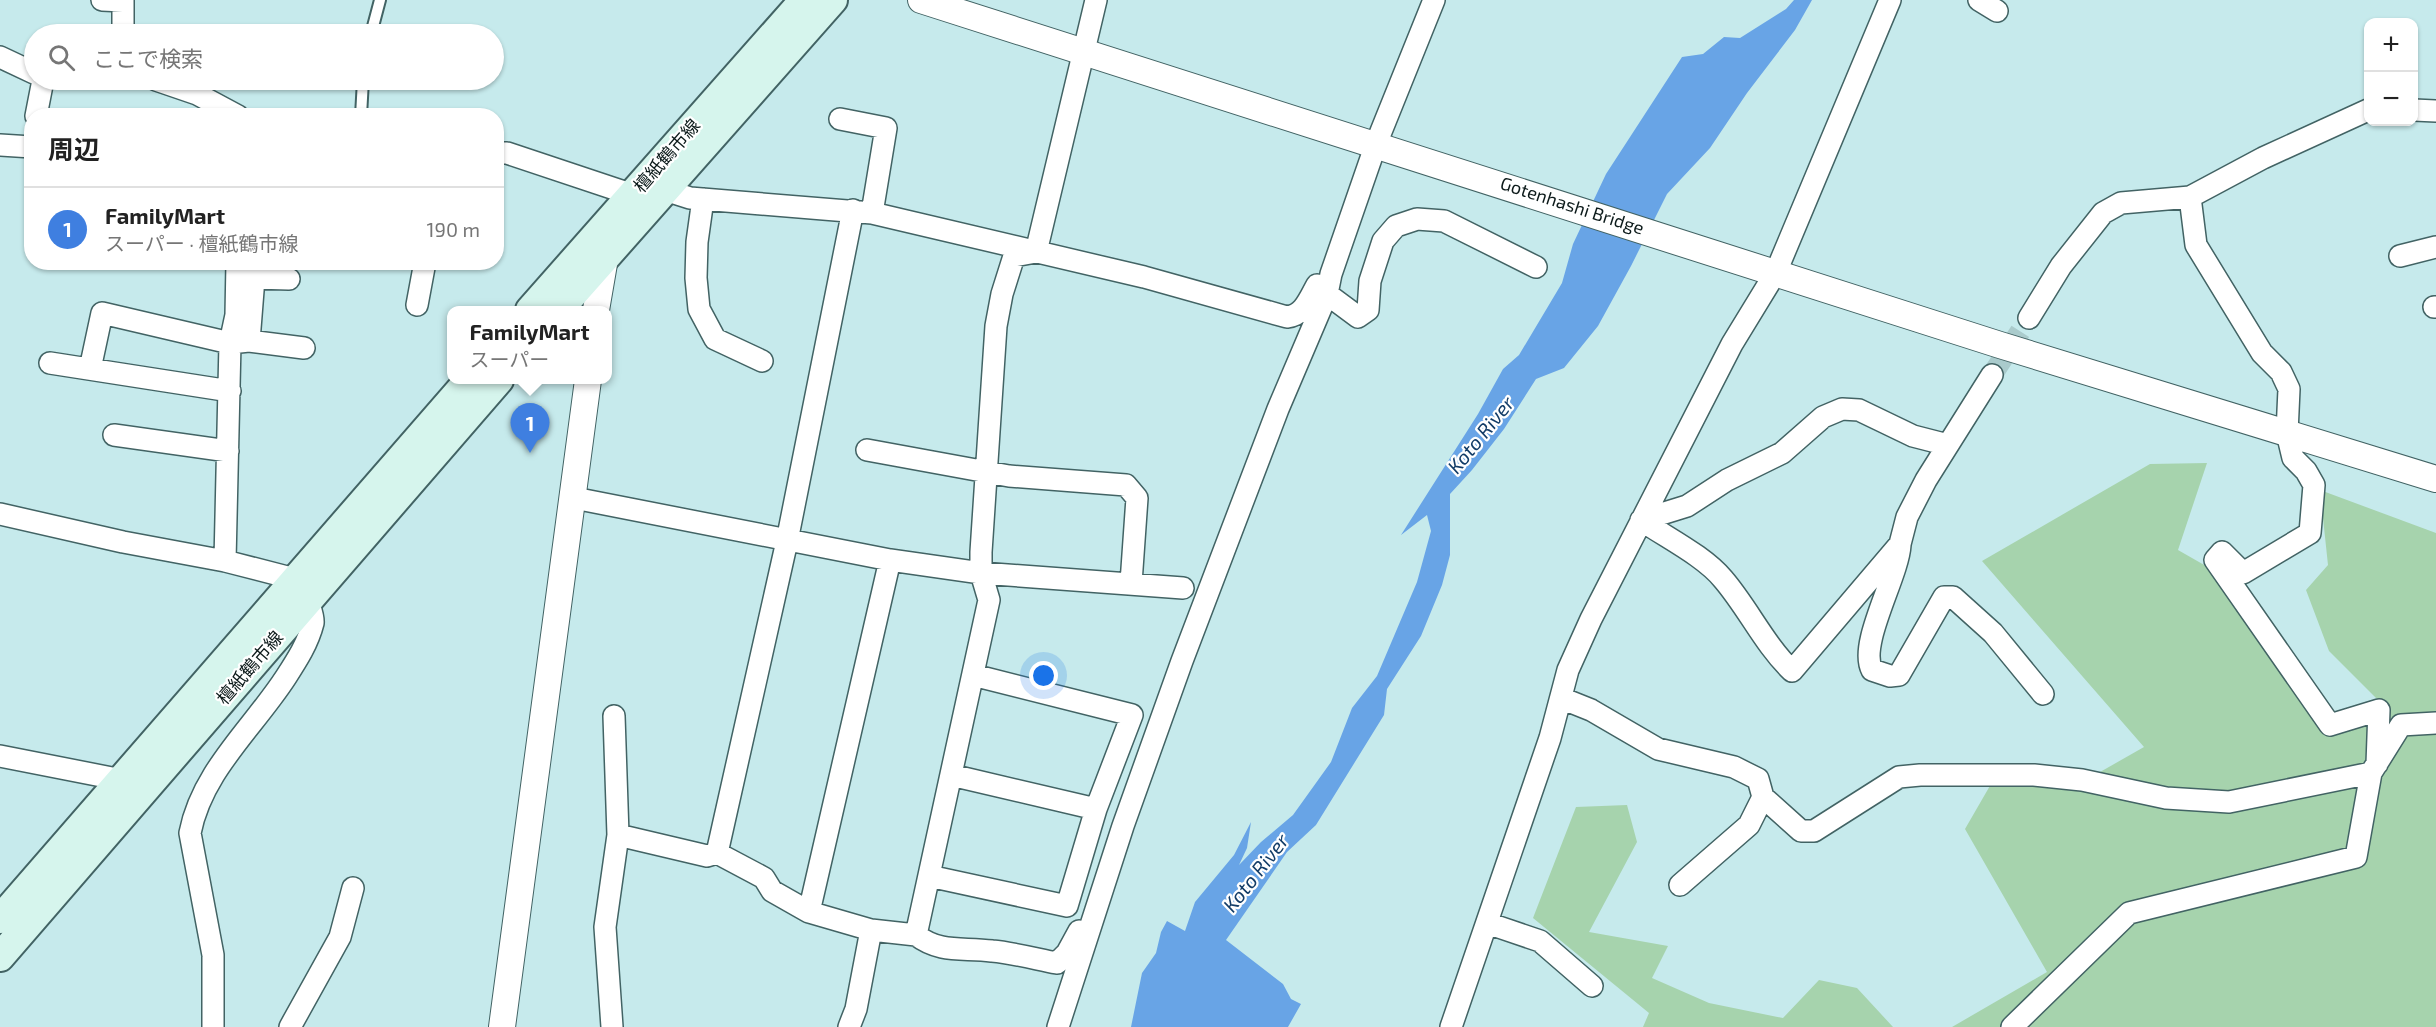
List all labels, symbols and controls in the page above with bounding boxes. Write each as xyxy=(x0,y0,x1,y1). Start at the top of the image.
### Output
map controls xyxy=(2364,18,2418,126)
button: + xyxy=(2364,18,2418,72)
search box xyxy=(24,24,504,90)
icon: search xyxy=(45,41,78,74)
text: ここで検索 xyxy=(93,45,203,71)
button: − xyxy=(2364,72,2418,126)
street label: 檀紙鶴市線 xyxy=(628,114,704,197)
text: 周辺 xyxy=(48,133,100,164)
street label: Gotenhashi Bridge xyxy=(1498,171,1647,239)
text: FamilyMart xyxy=(105,202,225,228)
text: 1 xyxy=(63,217,72,241)
text: 190 m xyxy=(427,217,480,241)
text: スーパー · 檀紙鶴市線 xyxy=(105,231,298,255)
popup xyxy=(447,306,612,384)
text: FamilyMart xyxy=(470,318,590,344)
text: スーパー xyxy=(470,347,549,371)
water label: Koto River xyxy=(1442,390,1519,478)
pin: 1 xyxy=(510,404,550,453)
street label: 檀紙鶴市線 xyxy=(211,626,287,709)
your location xyxy=(1029,661,1058,690)
water label: Koto River xyxy=(1217,828,1294,916)

